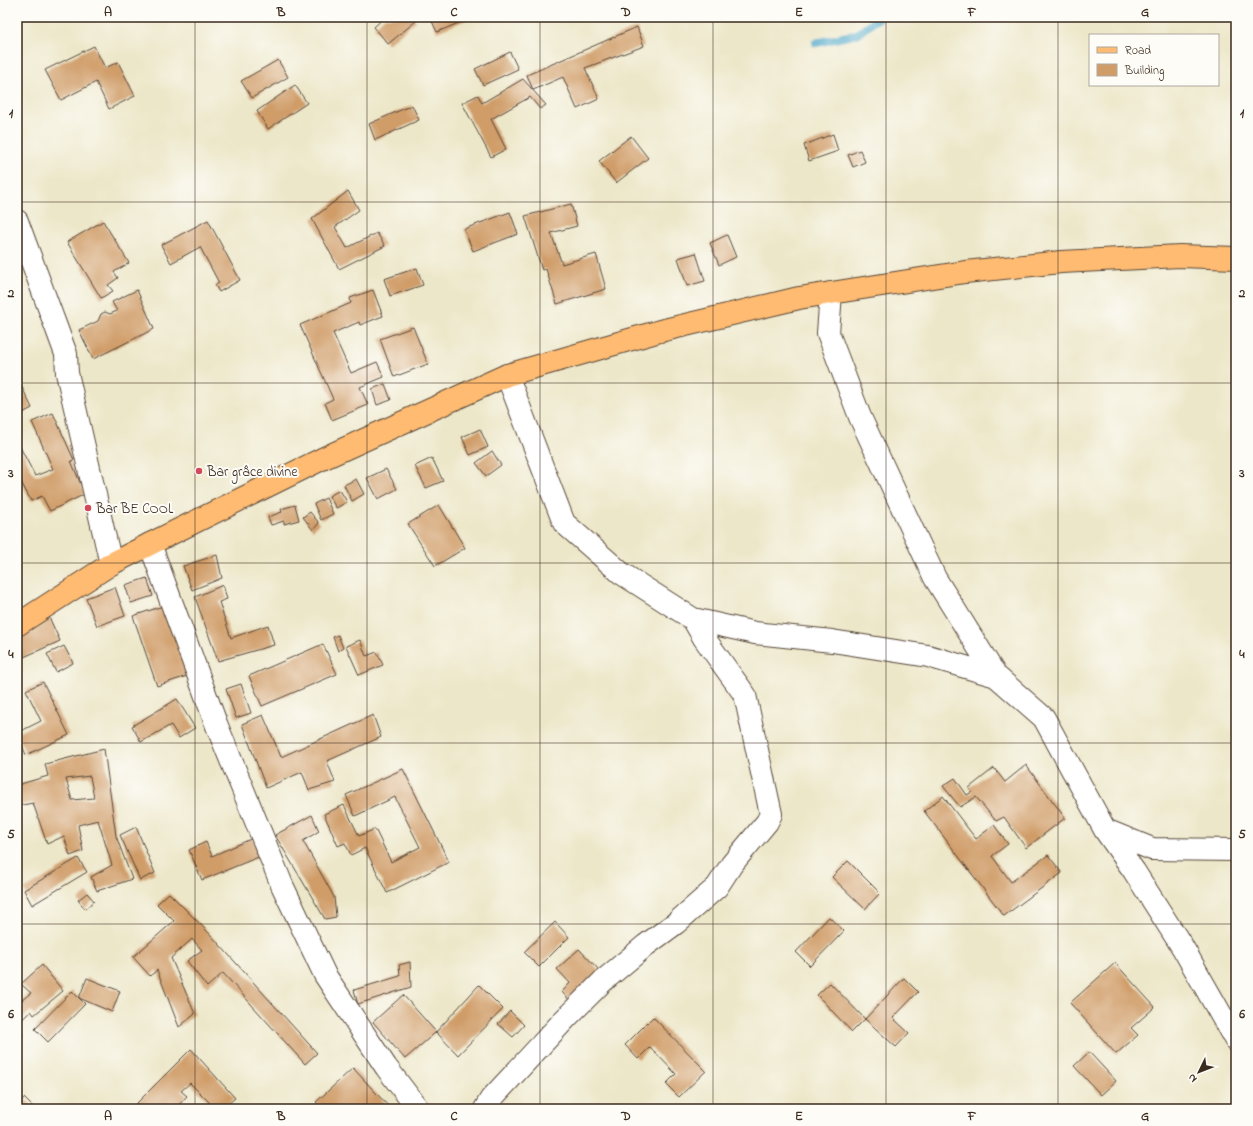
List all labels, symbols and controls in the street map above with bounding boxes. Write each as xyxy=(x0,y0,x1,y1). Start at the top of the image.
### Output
text: A xyxy=(104,3,112,22)
text: B xyxy=(276,3,286,22)
text: C xyxy=(450,3,458,22)
text: D xyxy=(620,3,631,22)
text: E xyxy=(795,3,803,22)
text: F xyxy=(967,3,977,22)
text: G xyxy=(1141,3,1149,22)
legend xyxy=(1089,34,1219,86)
text: Road xyxy=(1125,42,1151,60)
text: Building xyxy=(1124,62,1164,81)
text: 1 xyxy=(9,104,14,123)
text: 1 xyxy=(1240,104,1245,123)
text: 2 xyxy=(7,284,15,303)
text: 2 xyxy=(1238,284,1246,303)
place label: Bar grâce divine xyxy=(206,462,298,484)
text: 3 xyxy=(7,464,14,483)
text: 3 xyxy=(1238,464,1245,483)
marker: Bar grâce divine xyxy=(194,466,204,476)
place label: Bar BE COOL xyxy=(95,499,174,520)
marker: Bar BE COOL xyxy=(83,503,93,513)
text: 4 xyxy=(7,645,14,664)
text: 4 xyxy=(1238,645,1245,664)
text: 5 xyxy=(7,825,15,844)
text: 5 xyxy=(1238,825,1246,844)
text: 6 xyxy=(7,1005,14,1024)
text: 6 xyxy=(1238,1005,1245,1024)
north arrow xyxy=(1179,1052,1219,1092)
text: N xyxy=(1184,1070,1201,1086)
text: A xyxy=(104,1107,112,1126)
text: B xyxy=(276,1107,286,1126)
text: C xyxy=(450,1107,458,1126)
text: D xyxy=(620,1107,631,1126)
text: E xyxy=(795,1107,803,1126)
text: F xyxy=(967,1107,977,1126)
text: G xyxy=(1141,1107,1149,1126)

